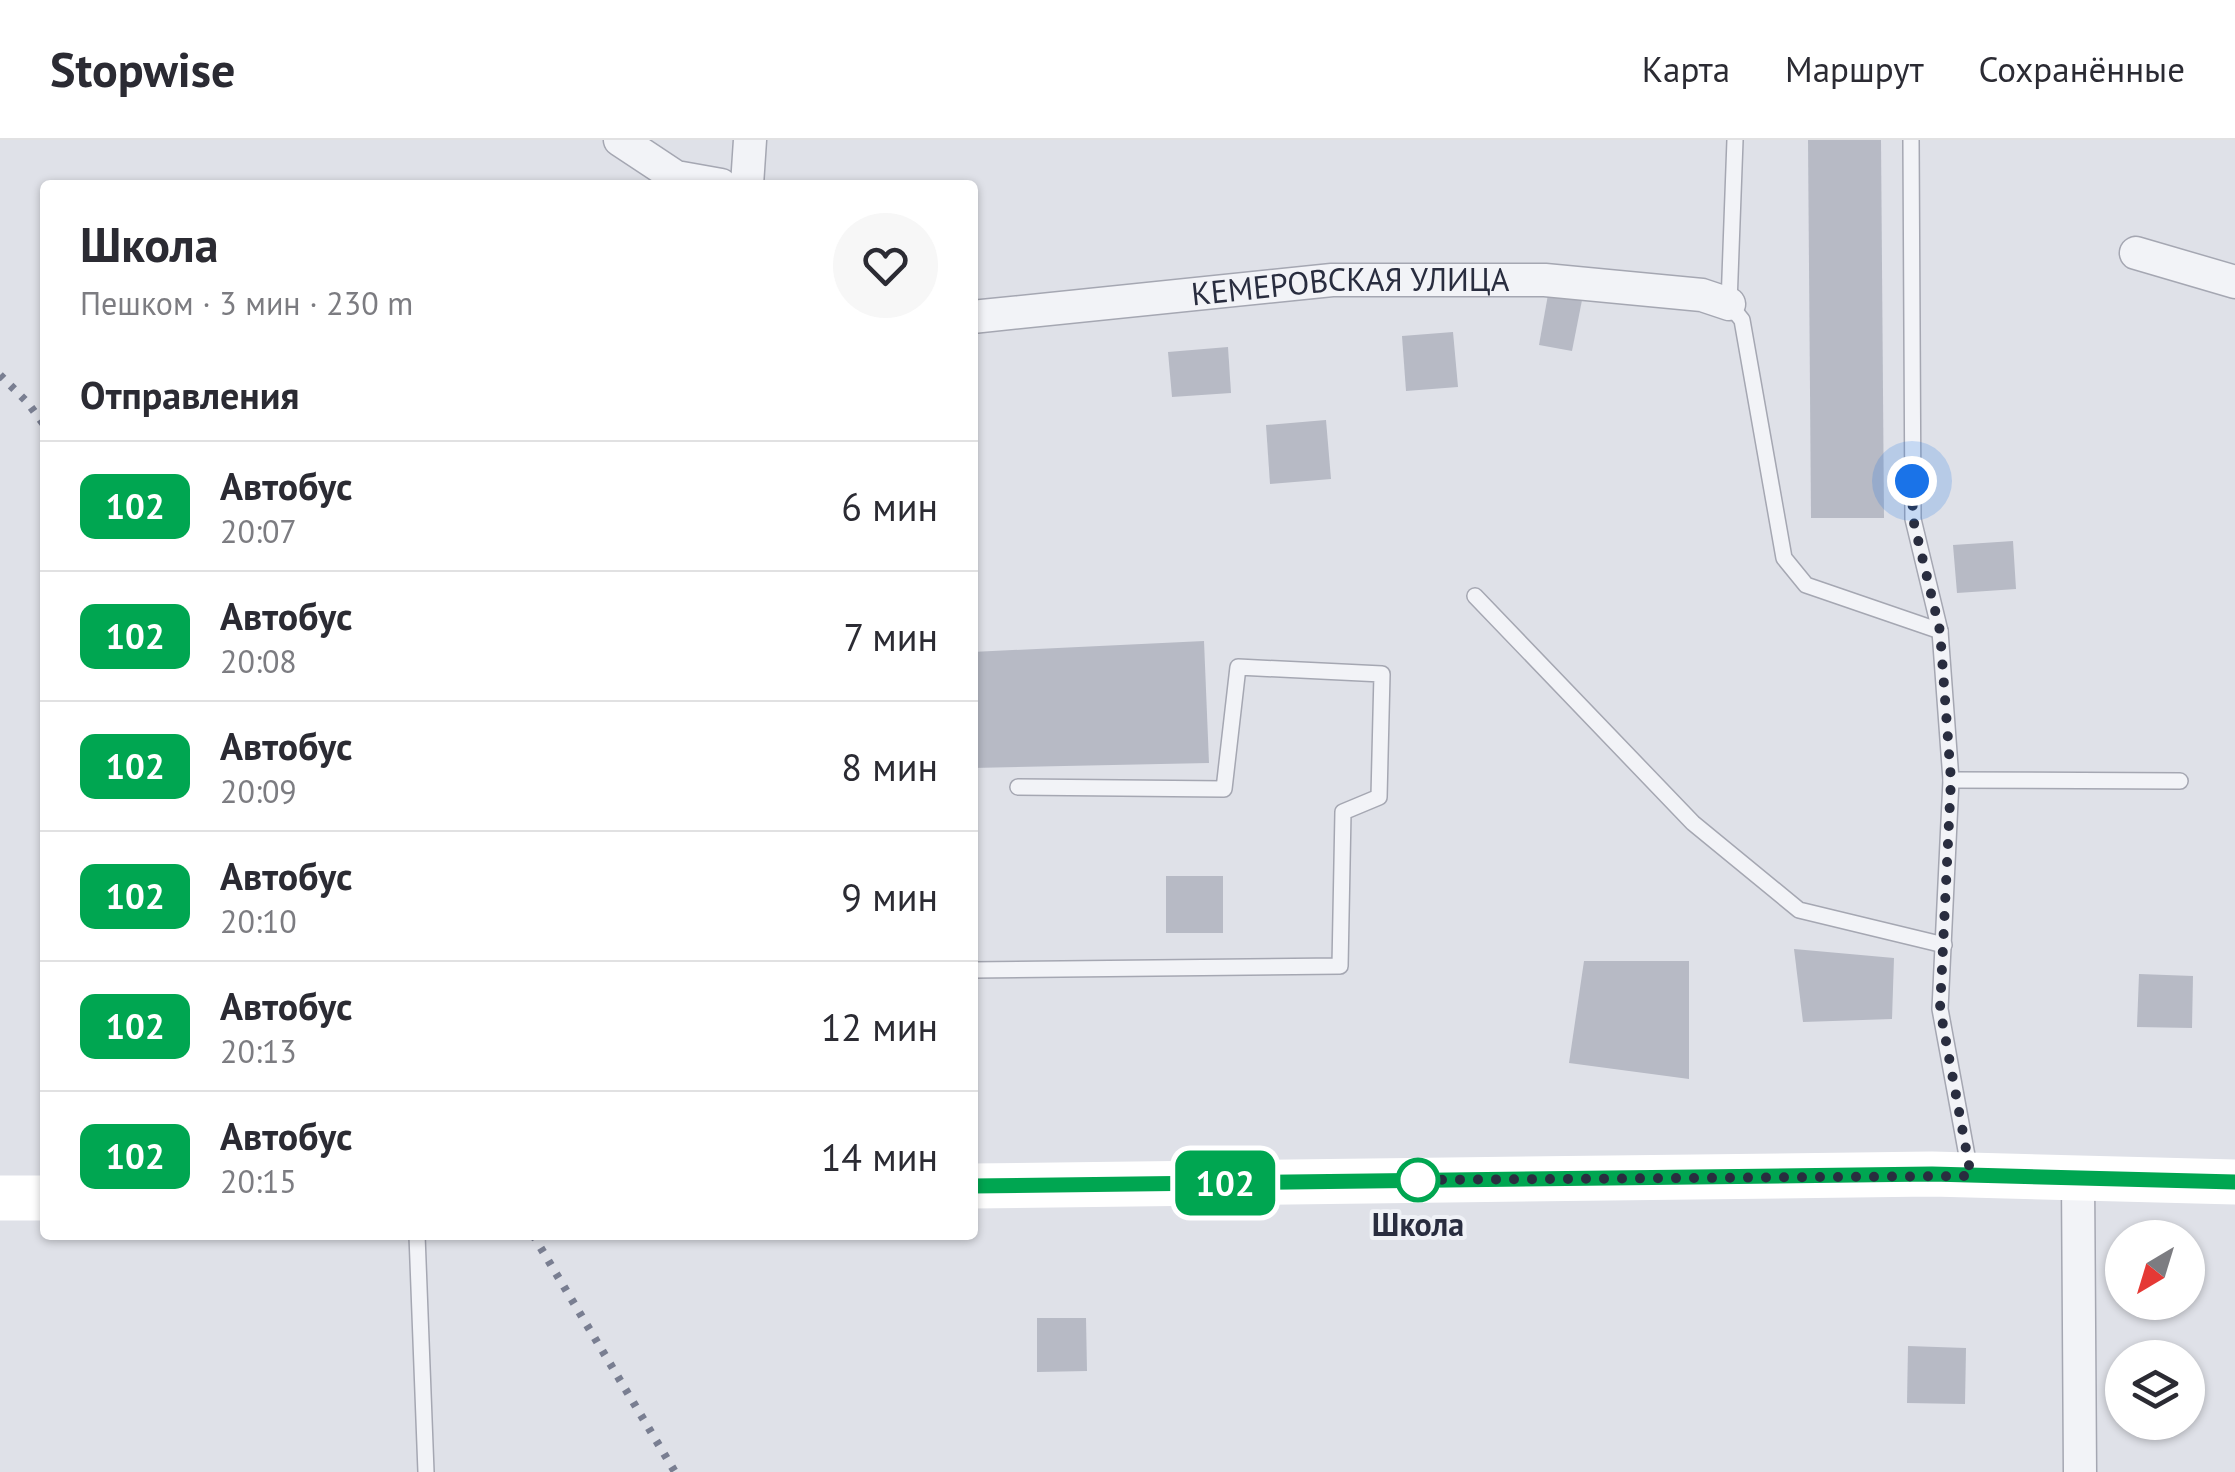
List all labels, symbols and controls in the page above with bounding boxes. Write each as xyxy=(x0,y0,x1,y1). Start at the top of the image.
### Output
text: Stopwise xyxy=(50,38,235,100)
text: Карта xyxy=(1642,46,1730,92)
text: Маршрут xyxy=(1785,46,1924,92)
text: Сохранённые xyxy=(1979,46,2185,92)
text: Школа xyxy=(80,213,218,275)
button: heart xyxy=(833,213,938,318)
street label: КЕМЕРОВСКАЯ УЛИЦА xyxy=(1189,258,1510,314)
text: Пешком · 3 мин · 230 m xyxy=(80,282,413,324)
text: Отправления xyxy=(80,370,300,419)
your location xyxy=(1887,456,1937,506)
text: Автобус xyxy=(220,461,353,510)
text: 6 мин xyxy=(841,482,938,531)
text: 102 xyxy=(105,483,165,529)
text: 20:07 xyxy=(220,510,297,552)
text: Автобус xyxy=(220,591,353,640)
text: 7 мин xyxy=(843,612,938,661)
text: 102 xyxy=(105,613,165,659)
text: 20:08 xyxy=(220,640,297,682)
text: Автобус xyxy=(220,721,353,770)
text: 8 мин xyxy=(841,742,938,791)
text: 102 xyxy=(105,743,165,789)
text: 20:09 xyxy=(220,770,297,812)
text: Автобус xyxy=(220,851,353,900)
text: 9 мин xyxy=(841,872,938,921)
text: 102 xyxy=(105,873,165,919)
text: 20:10 xyxy=(220,900,297,942)
text: Автобус xyxy=(220,981,353,1030)
text: 12 мин xyxy=(821,1002,938,1051)
text: 102 xyxy=(105,1003,165,1049)
text: 20:13 xyxy=(220,1030,297,1072)
text: Автобус xyxy=(220,1111,353,1160)
text: 14 мин xyxy=(821,1132,938,1181)
text: 102 xyxy=(105,1133,165,1179)
line badge: 102 xyxy=(1168,1150,1282,1216)
marker: Школа xyxy=(1397,1159,1439,1201)
text: 20:15 xyxy=(220,1160,297,1202)
text: 102 xyxy=(1195,1160,1255,1206)
place label: Школа xyxy=(1372,1203,1464,1245)
north arrow xyxy=(2105,1220,2205,1320)
map controls xyxy=(2105,1220,2205,1440)
button: layers xyxy=(2105,1340,2205,1440)

